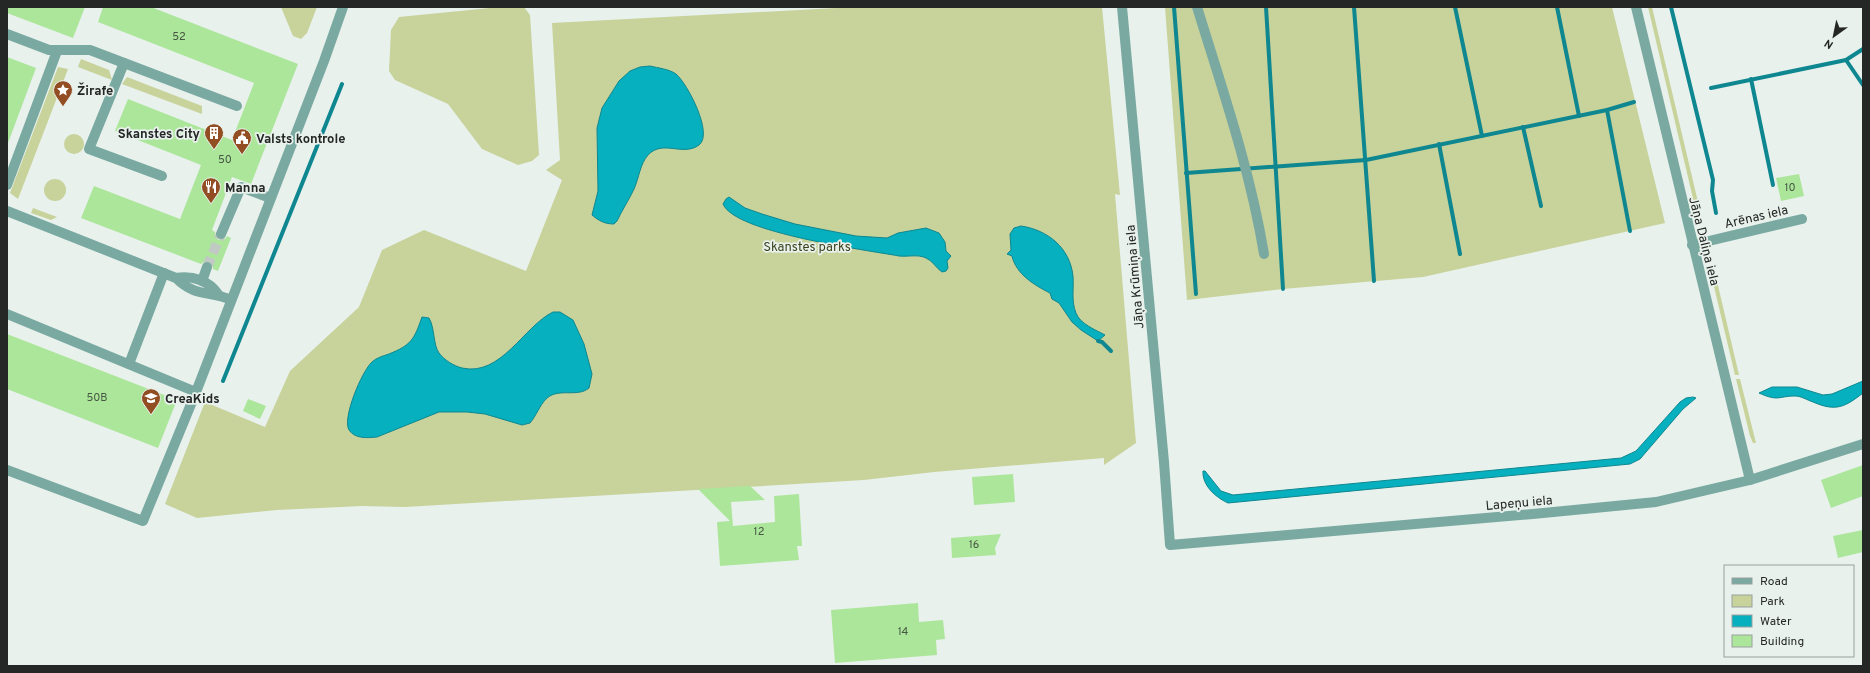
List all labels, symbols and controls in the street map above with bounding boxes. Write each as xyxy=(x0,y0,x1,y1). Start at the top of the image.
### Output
north arrow xyxy=(1814,16,1854,56)
house number: 52 xyxy=(172,30,186,44)
text: N xyxy=(1822,36,1836,52)
place icon: Žirafe xyxy=(52,79,74,107)
place label: Žirafe xyxy=(77,82,113,100)
building icon: Skanstes City xyxy=(203,122,225,150)
place label: Skanstes City xyxy=(118,127,201,143)
public building icon: Valsts kontrole xyxy=(231,127,253,155)
place label: Valsts kontrole xyxy=(256,132,346,148)
house number: 50 xyxy=(218,153,232,167)
restaurant icon: Manna xyxy=(200,176,222,204)
place label: Manna xyxy=(225,181,266,197)
house number: 10 xyxy=(1784,181,1796,195)
street label: Jāņa Daliņa iela xyxy=(1684,195,1722,288)
street label: Arēnas iela xyxy=(1723,203,1790,233)
street label: Jāņa Krūmiņa iela xyxy=(1123,224,1149,330)
park label: Skanstes parks xyxy=(763,240,851,256)
school or university icon: CreaKids xyxy=(140,387,162,415)
house number: 50B xyxy=(86,391,108,405)
place label: CreaKids xyxy=(165,392,220,408)
street label: Lapeņu iela xyxy=(1485,493,1553,515)
house number: 12 xyxy=(754,525,764,539)
house number: 16 xyxy=(969,538,979,552)
legend xyxy=(1724,565,1854,657)
text: Road xyxy=(1760,574,1788,590)
text: Park xyxy=(1760,594,1785,610)
text: Water xyxy=(1760,614,1792,630)
house number: 14 xyxy=(898,625,909,639)
text: Building xyxy=(1760,634,1804,650)

